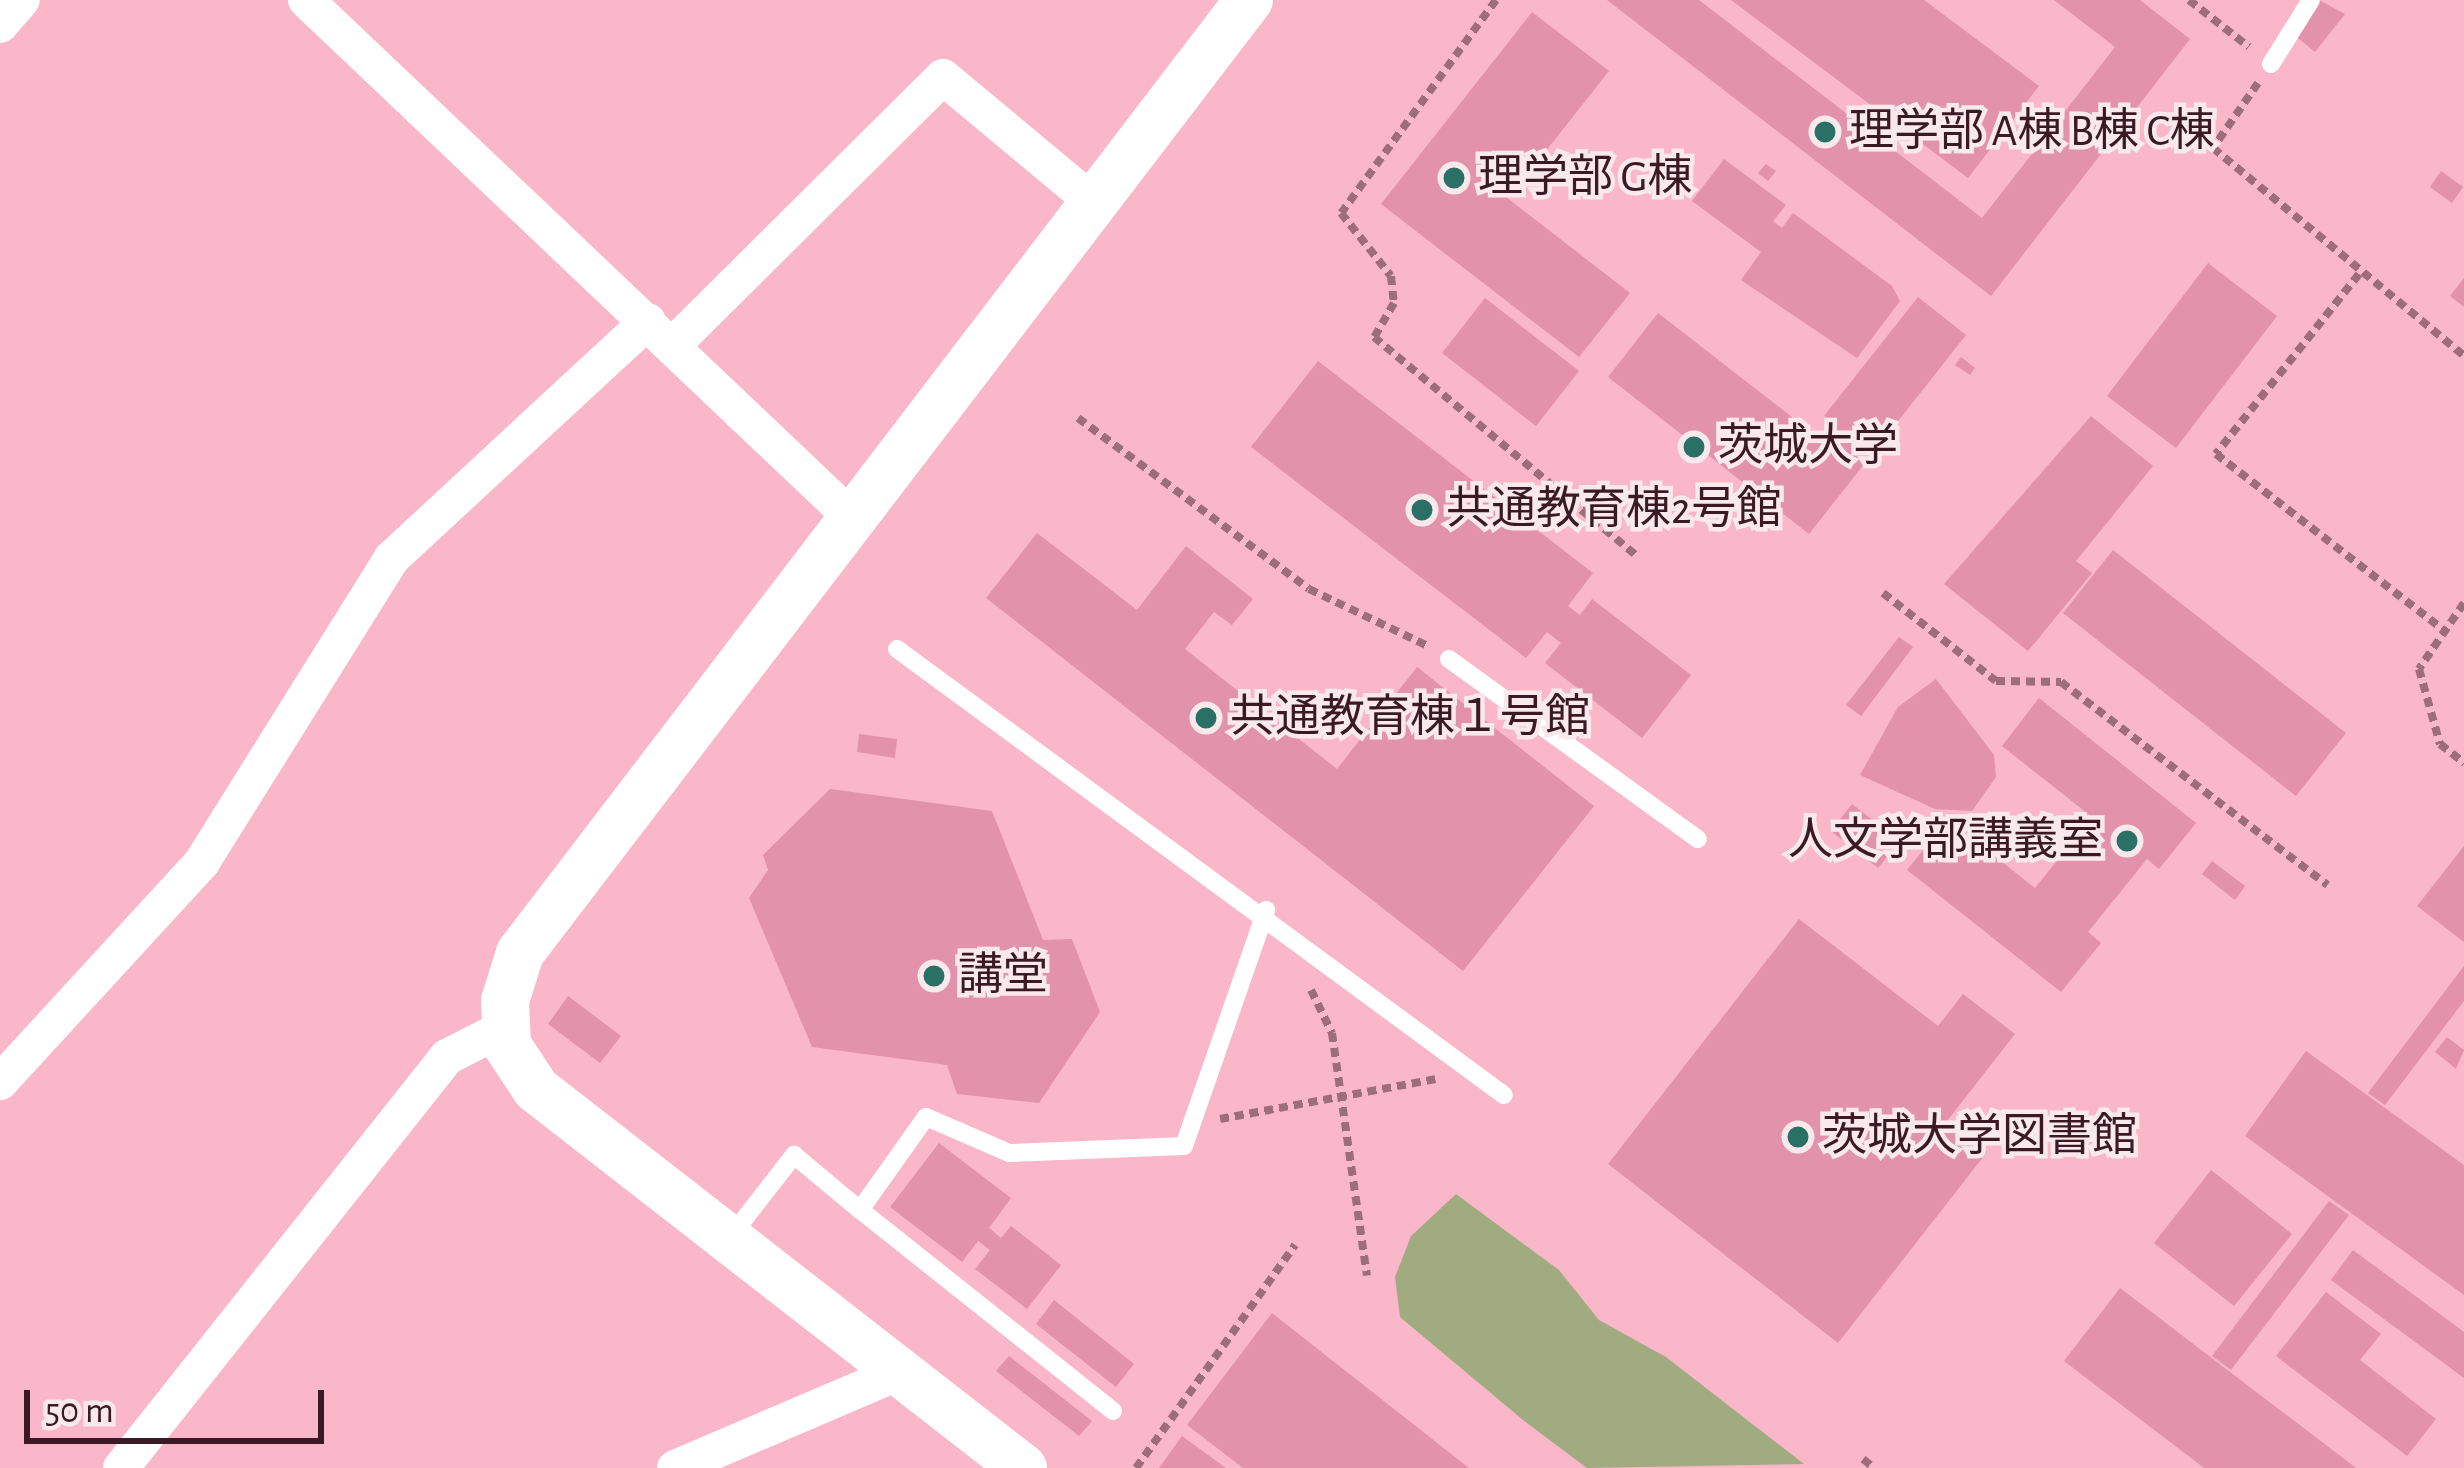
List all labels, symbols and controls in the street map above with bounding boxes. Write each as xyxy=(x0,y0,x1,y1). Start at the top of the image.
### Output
place label: 理学部 A棟 B棟 C棟 xyxy=(1849,105,2215,159)
marker: 理学部 A棟 B棟 C棟 xyxy=(1812,119,1838,145)
place label: 理学部 G棟 xyxy=(1478,151,1692,205)
marker: 理学部 G棟 xyxy=(1441,165,1467,191)
place label: 茨城大学 xyxy=(1718,420,1898,474)
marker: 茨城大学 xyxy=(1681,434,1707,460)
place label: 共通教育棟2号館 xyxy=(1446,483,1781,537)
marker: 共通教育棟2号館 xyxy=(1409,497,1435,523)
place label: 共通教育棟１号館 xyxy=(1230,691,1590,745)
marker: 共通教育棟１号館 xyxy=(1193,705,1219,731)
place label: 人文学部講義室 xyxy=(1788,814,2103,868)
marker: 人文学部講義室 xyxy=(2114,828,2140,854)
place label: 講堂 xyxy=(958,949,1048,1003)
marker: 講堂 xyxy=(921,963,947,989)
place label: 茨城大学図書館 xyxy=(1822,1110,2137,1164)
marker: 茨城大学図書館 xyxy=(1785,1124,1811,1150)
scale bar xyxy=(30,1366,330,1440)
text: 50 m xyxy=(45,1393,114,1429)

